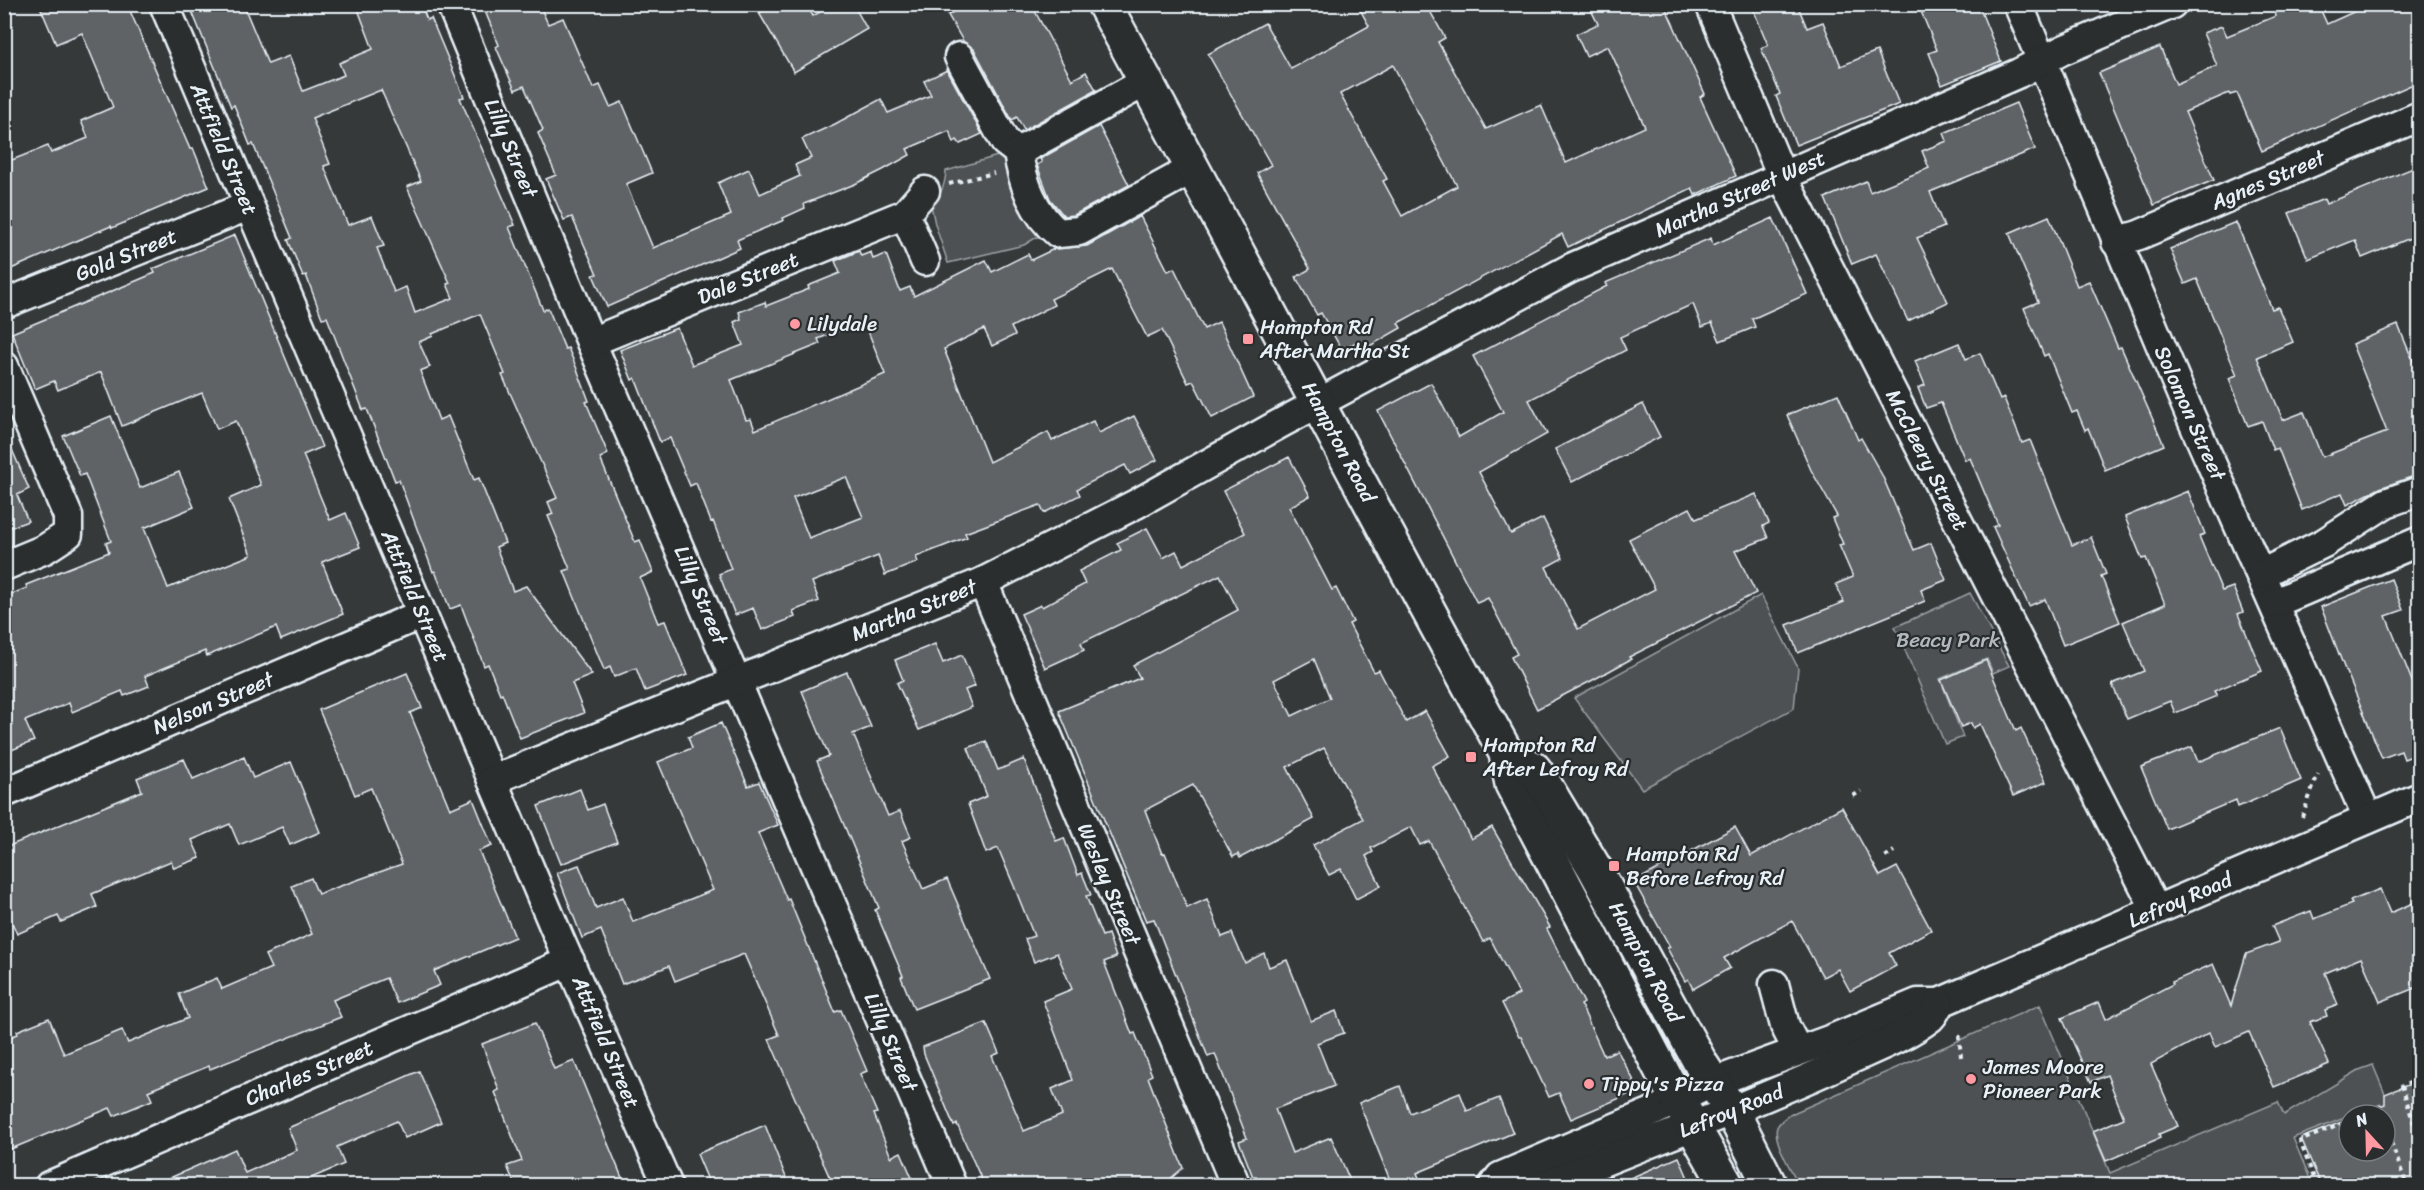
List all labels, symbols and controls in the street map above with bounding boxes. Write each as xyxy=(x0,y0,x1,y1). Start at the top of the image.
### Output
street label: Attfield Street xyxy=(179,76,269,221)
street label: Lilly Street xyxy=(473,92,550,205)
street label: Agnes Street xyxy=(2204,138,2332,222)
street label: Martha Street West xyxy=(1648,139,1832,249)
street label: Gold Street xyxy=(69,217,183,293)
street label: Dale Street xyxy=(692,240,804,316)
place label: Lilydale xyxy=(807,305,877,343)
place label: Hampton Rd After Martha St xyxy=(1259,308,1410,370)
marker: Lilydale xyxy=(788,317,802,331)
marker: Hampton Rd After Martha St xyxy=(1241,332,1255,346)
street label: Solomon Street xyxy=(2143,339,2237,488)
street label: Hampton Road xyxy=(1291,374,1388,511)
street label: McCleery Street xyxy=(1875,382,1979,538)
street label: Attfield Street xyxy=(370,523,460,668)
street label: Lilly Street xyxy=(663,539,740,652)
street label: Martha Street xyxy=(845,567,984,652)
park label: Beacy Park xyxy=(1896,621,2001,659)
street label: Nelson Street xyxy=(146,660,281,746)
place label: Hampton Rd After Lefroy Rd xyxy=(1482,726,1630,788)
marker: Hampton Rd After Lefroy Rd xyxy=(1464,750,1478,764)
street label: Wesley Street xyxy=(1066,817,1152,953)
place label: Hampton Rd Before Lefroy Rd xyxy=(1626,835,1785,897)
marker: Hampton Rd Before Lefroy Rd xyxy=(1607,859,1621,873)
street label: Lefroy Road xyxy=(2122,860,2240,939)
street label: Hampton Road xyxy=(1598,894,1695,1031)
street label: Attfield Street xyxy=(561,969,651,1114)
street label: Lilly Street xyxy=(853,986,930,1099)
street label: Charles Street xyxy=(239,1029,379,1117)
place label: James Moore Pioneer Park xyxy=(1982,1048,2104,1110)
place label: Tippy's Pizza xyxy=(1601,1065,1724,1103)
street label: Lefroy Road xyxy=(1673,1072,1791,1149)
marker: James Moore Pioneer Park xyxy=(1964,1072,1978,1086)
marker: Tippy's Pizza xyxy=(1582,1077,1596,1091)
north arrow xyxy=(2337,1103,2397,1163)
text: N xyxy=(2350,1104,2373,1135)

